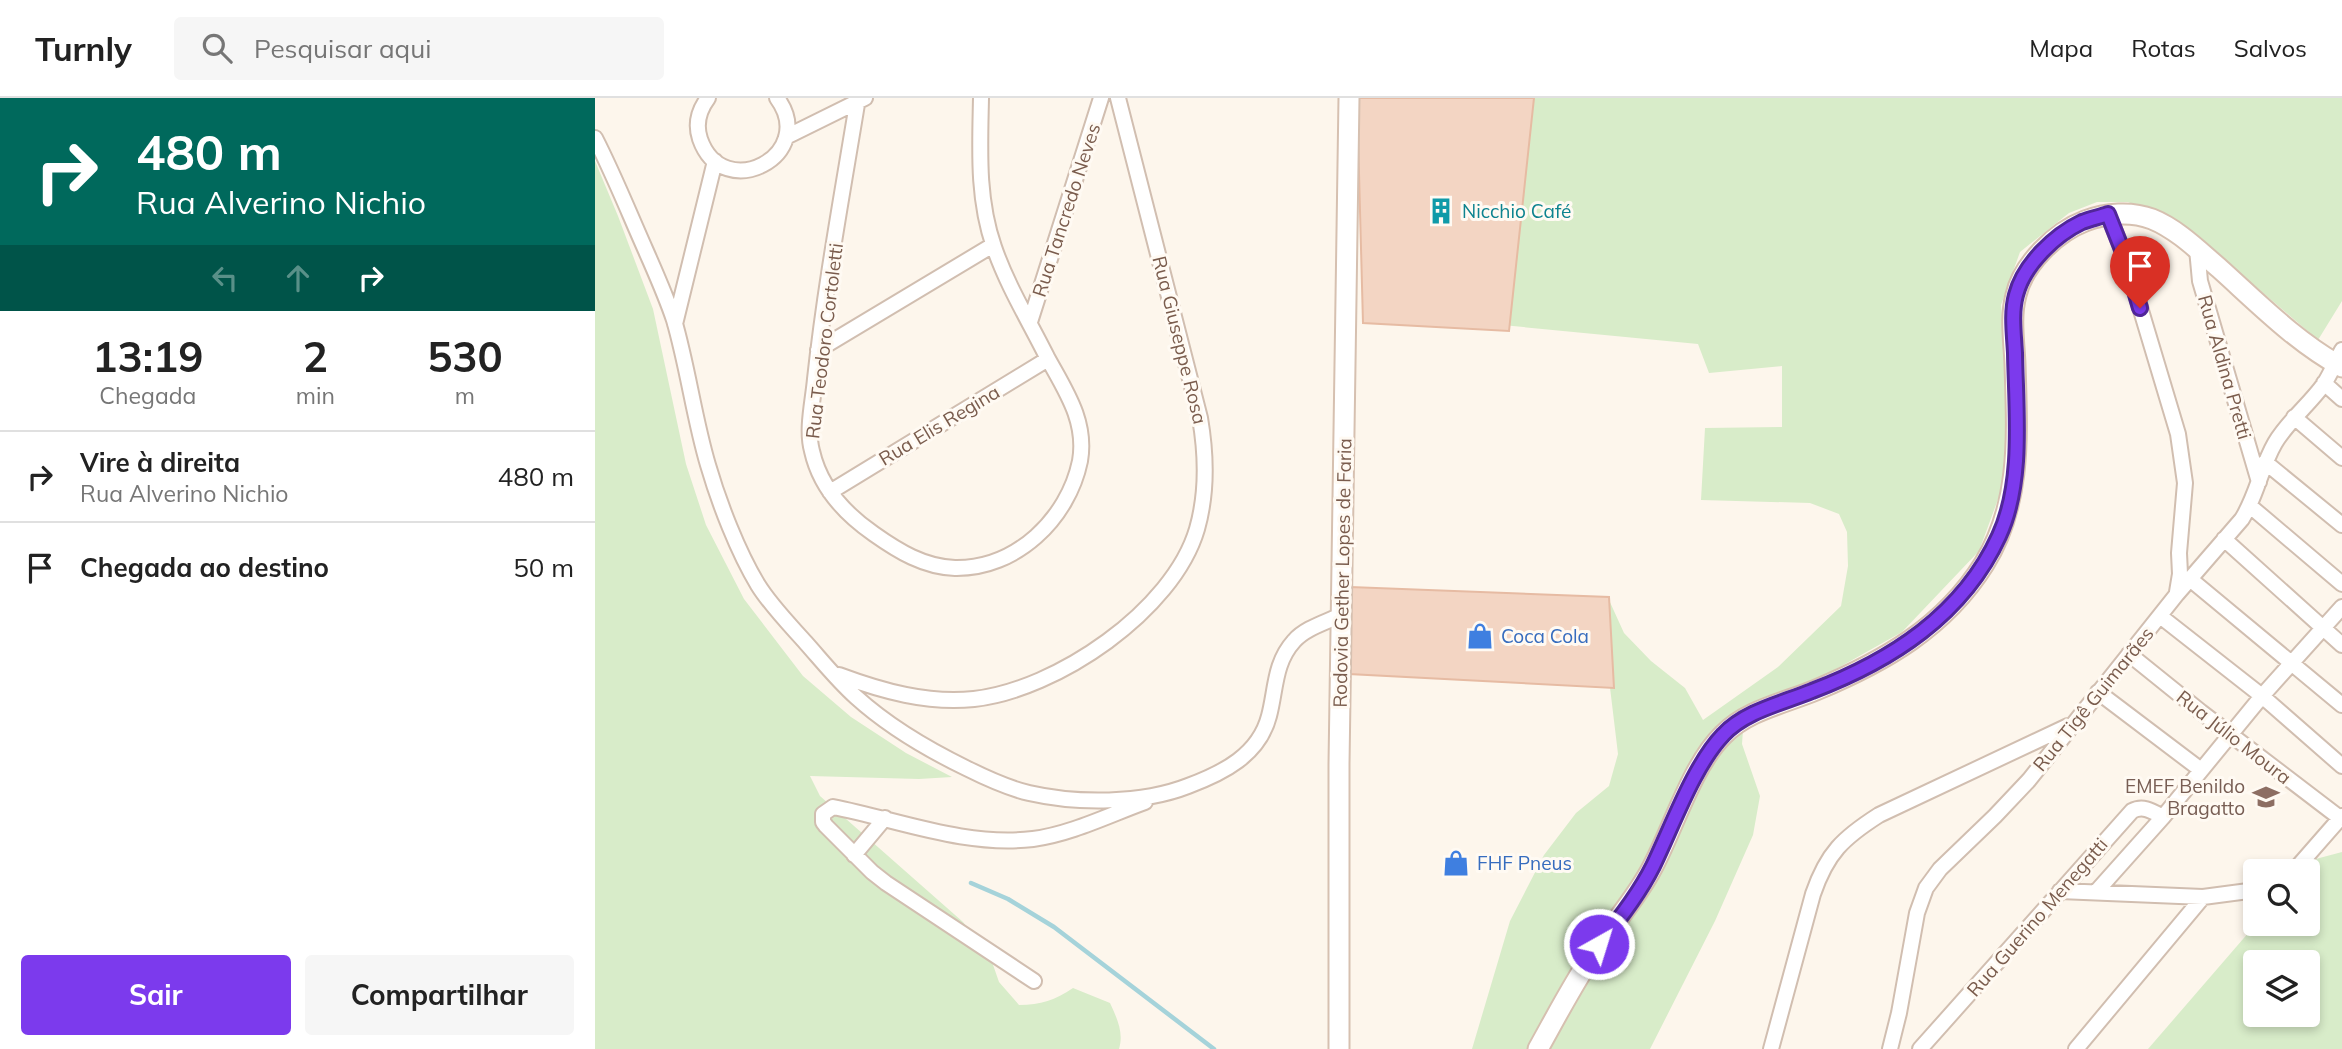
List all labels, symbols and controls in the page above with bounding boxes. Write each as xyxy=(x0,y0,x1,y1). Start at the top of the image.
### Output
search box xyxy=(174,17,664,80)
text: Turnly xyxy=(35,28,132,69)
icon: search xyxy=(198,29,236,67)
text: Pesquisar aqui xyxy=(254,32,431,65)
text: Mapa xyxy=(2029,33,2093,63)
text: Rotas xyxy=(2131,33,2196,63)
text: Salvos xyxy=(2234,33,2307,63)
street label: Rua Tancredo Neves xyxy=(1027,120,1105,300)
text: 480 m xyxy=(136,121,282,182)
icon: right xyxy=(21,126,112,217)
text: Rua Alverino Nichio xyxy=(136,182,426,222)
building icon: Nicchio Café xyxy=(1426,196,1456,226)
place label: Nicchio Café xyxy=(1462,199,1571,223)
pin xyxy=(2110,236,2170,308)
street label: Rua Teodoro Cortoletti xyxy=(800,242,848,440)
icon: arrive xyxy=(2121,247,2159,285)
street label: Rua Giuseppe Rosa xyxy=(1148,253,1212,427)
icon: left xyxy=(206,259,244,297)
icon: ahead xyxy=(279,259,317,297)
icon: right xyxy=(352,259,390,297)
street label: Rua Aldina Pretti xyxy=(2193,292,2257,442)
text: 13:19 xyxy=(92,330,203,383)
text: 2 xyxy=(303,330,328,383)
text: 530 xyxy=(427,330,503,383)
street label: Rua Elis Regina xyxy=(874,379,1004,471)
text: Chegada xyxy=(99,381,196,410)
text: min xyxy=(296,381,335,410)
text: m xyxy=(455,381,475,410)
street label: Rodovia Gether Lopes de Faria xyxy=(1328,438,1356,708)
text: Vire à direita xyxy=(80,446,240,479)
icon: right xyxy=(21,458,59,496)
text: 480 m xyxy=(498,460,574,493)
text: Rua Alverino Nichio xyxy=(80,479,289,508)
icon: arrive xyxy=(21,549,59,587)
text: Chegada ao destino xyxy=(80,551,329,584)
text: 50 m xyxy=(513,551,574,584)
shop icon: Coca Cola xyxy=(1465,621,1495,651)
street label: Rua Tigê Guimarães xyxy=(2027,622,2159,776)
place label: Coca Cola xyxy=(1501,624,1589,648)
street label: Rua Júlio Moura xyxy=(2172,685,2296,789)
place label: EMEF Benildo Bragatto xyxy=(2125,774,2245,820)
school or university icon: EMEF Benildo Bragatto xyxy=(2251,782,2281,812)
street label: Rua Guerino Menegatti xyxy=(1961,833,2113,1001)
shop icon: FHF Pneus xyxy=(1441,848,1471,878)
place label: FHF Pneus xyxy=(1477,851,1572,875)
map controls xyxy=(2243,859,2320,1027)
button: search xyxy=(2243,859,2320,936)
position arrow xyxy=(1562,907,1636,981)
button: layers xyxy=(2243,950,2320,1027)
button: Sair xyxy=(21,955,291,1035)
button: Compartilhar xyxy=(305,955,574,1035)

